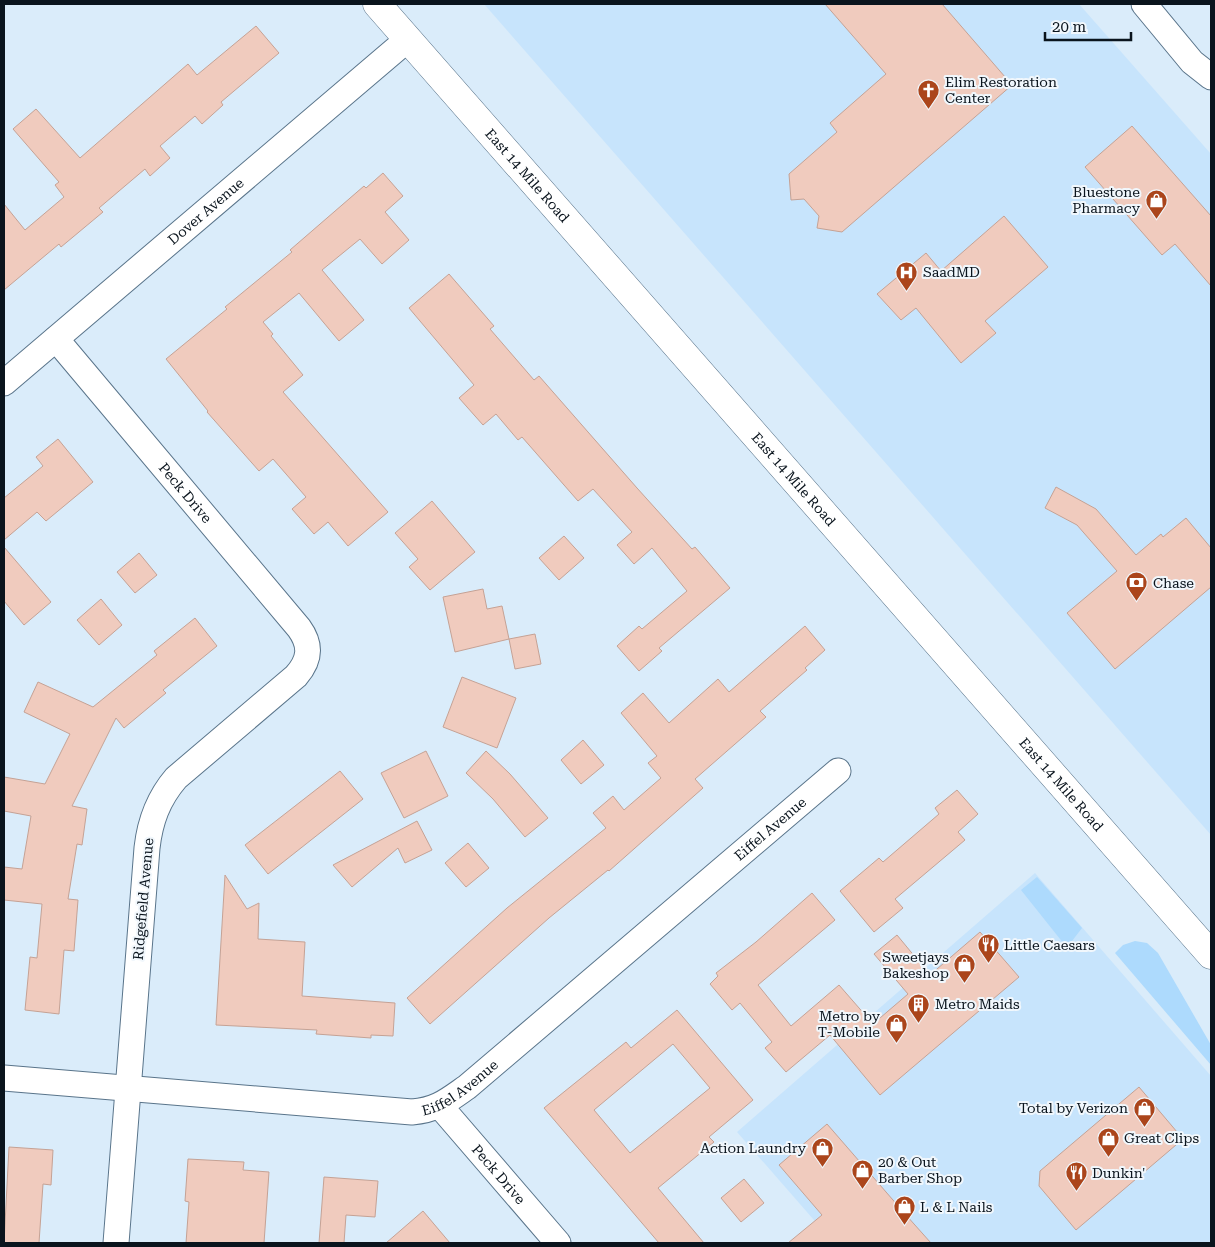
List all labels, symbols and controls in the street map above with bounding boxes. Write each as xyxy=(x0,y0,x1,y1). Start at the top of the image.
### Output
scale bar xyxy=(1045,10,1131,42)
text: 20 m xyxy=(1052,18,1087,36)
place label: Elim Restoration Center xyxy=(945,74,1057,106)
church icon: Elim Restoration Center xyxy=(917,78,941,109)
street label: East 14 Mile Road xyxy=(482,125,573,225)
street label: Dover Avenue xyxy=(165,174,247,248)
place label: Bluestone Pharmacy xyxy=(1072,184,1141,216)
shop icon: Bluestone Pharmacy xyxy=(1144,188,1168,219)
hospital icon: SaadMD xyxy=(895,260,919,291)
place label: SaadMD xyxy=(923,264,980,280)
street label: East 14 Mile Road xyxy=(748,429,839,529)
street label: Peck Drive xyxy=(156,460,215,526)
bank icon: Chase xyxy=(1125,571,1149,602)
place label: Chase xyxy=(1153,575,1194,591)
street label: East 14 Mile Road xyxy=(1016,734,1107,834)
street label: Eiffel Avenue xyxy=(731,794,810,864)
street label: Ridgefield Avenue xyxy=(130,837,156,961)
restaurant icon: Little Caesars xyxy=(976,933,1000,964)
place label: Little Caesars xyxy=(1004,937,1095,953)
place label: Sweetjays Bakeshop xyxy=(882,949,949,981)
shop icon: Sweetjays Bakeshop xyxy=(953,953,977,984)
building icon: Metro Maids xyxy=(907,992,931,1023)
place label: Metro Maids xyxy=(935,996,1020,1012)
place label: Metro by T-Mobile xyxy=(818,1008,881,1040)
shop icon: Metro by T-Mobile xyxy=(884,1012,908,1043)
street label: Eiffel Avenue xyxy=(420,1056,501,1119)
shop icon: Total by Verizon xyxy=(1132,1096,1156,1127)
place label: Total by Verizon xyxy=(1019,1100,1128,1116)
shop icon: Great Clips xyxy=(1096,1126,1120,1157)
place label: Great Clips xyxy=(1124,1130,1199,1146)
shop icon: Action Laundry xyxy=(810,1136,834,1167)
place label: Action Laundry xyxy=(700,1140,807,1156)
street label: Peck Drive xyxy=(469,1141,529,1207)
place label: 20 & Out Barber Shop xyxy=(878,1154,962,1186)
shop icon: 20 & Out Barber Shop xyxy=(850,1158,874,1189)
restaurant icon: Dunkin' xyxy=(1064,1161,1088,1192)
place label: Dunkin' xyxy=(1092,1165,1145,1181)
shop icon: L & L Nails xyxy=(892,1195,916,1226)
place label: L & L Nails xyxy=(920,1199,993,1215)

